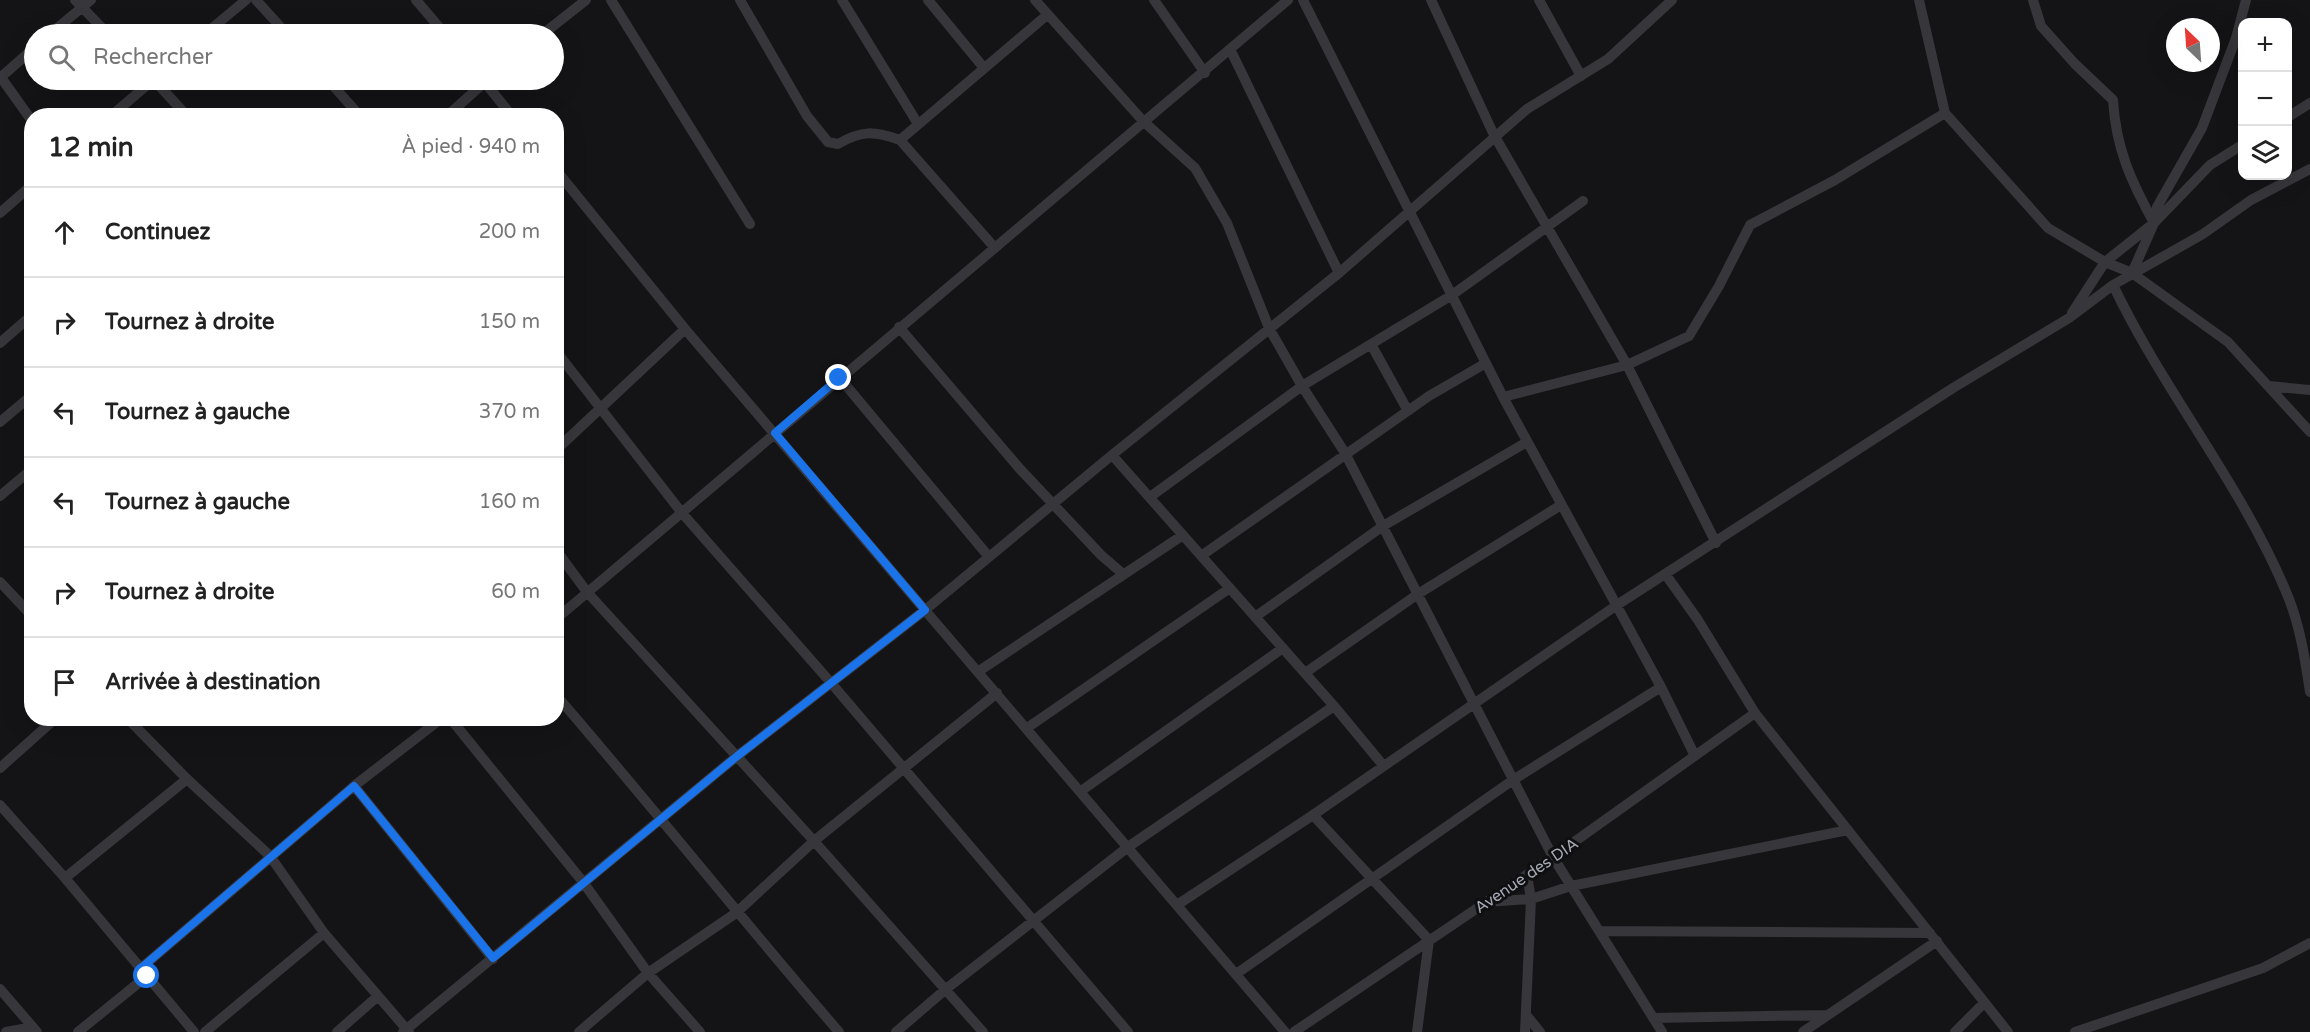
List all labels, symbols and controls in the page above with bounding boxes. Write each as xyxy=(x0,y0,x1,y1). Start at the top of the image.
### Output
north arrow xyxy=(2166,18,2220,72)
map controls xyxy=(2238,18,2292,180)
button: + xyxy=(2238,18,2292,72)
search box xyxy=(24,24,564,90)
icon: search xyxy=(45,41,78,74)
text: Rechercher xyxy=(93,44,213,70)
button: − xyxy=(2238,72,2292,126)
button: layers xyxy=(2238,126,2292,180)
text: 12 min xyxy=(48,132,134,163)
text: À pied · 940 m xyxy=(402,135,540,159)
icon: ahead xyxy=(48,216,81,249)
text: Continuez xyxy=(105,219,210,245)
text: 200 m xyxy=(479,220,540,244)
icon: right xyxy=(48,306,81,339)
text: Tournez à droite xyxy=(105,309,274,335)
text: 150 m xyxy=(479,310,540,334)
route end xyxy=(825,364,851,390)
icon: left xyxy=(48,396,81,429)
text: Tournez à gauche xyxy=(105,399,290,425)
text: 370 m xyxy=(479,400,540,424)
icon: left xyxy=(48,486,81,519)
text: Tournez à gauche xyxy=(105,489,290,515)
text: 160 m xyxy=(479,490,540,514)
icon: right xyxy=(48,576,81,609)
text: Tournez à droite xyxy=(105,579,274,605)
text: 60 m xyxy=(491,580,540,604)
icon: arrive xyxy=(48,666,81,699)
text: Arrivée à destination xyxy=(105,669,321,695)
street label: Avenue des DIA xyxy=(1471,834,1582,918)
route start xyxy=(133,962,159,988)

